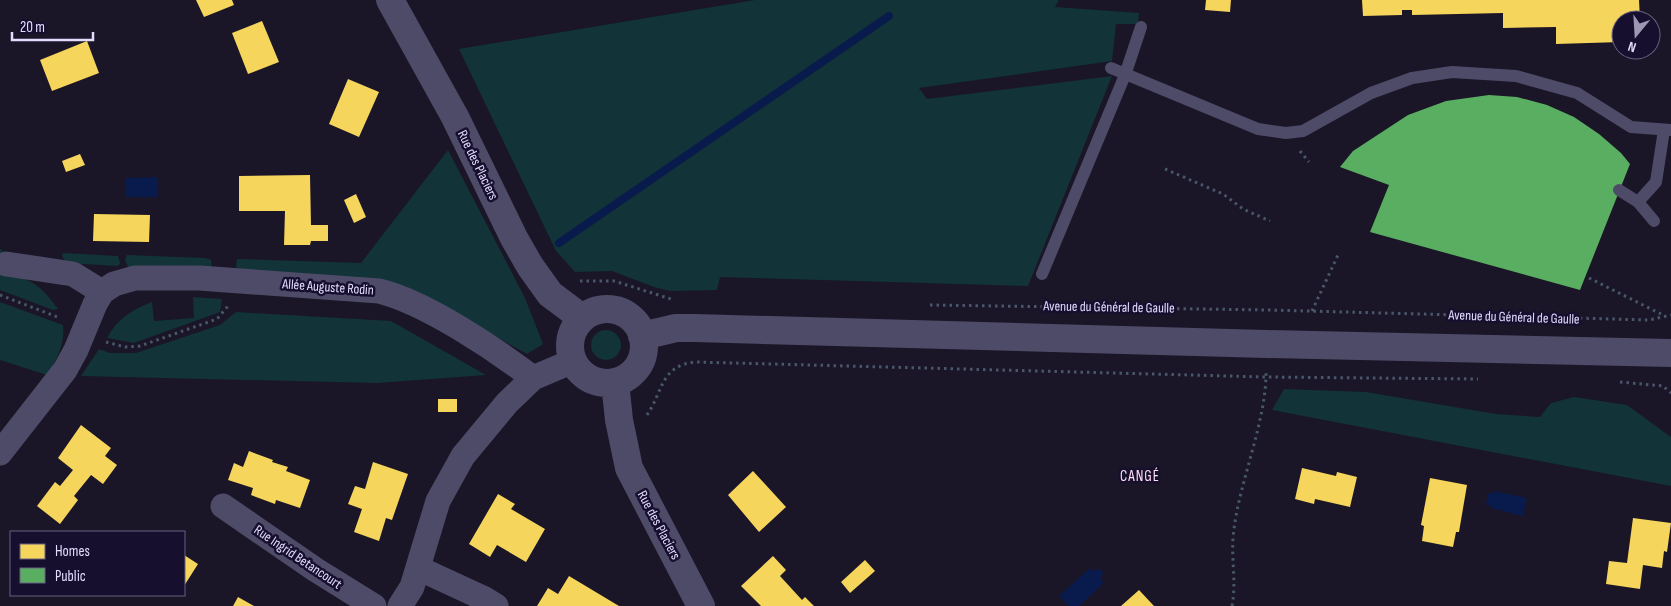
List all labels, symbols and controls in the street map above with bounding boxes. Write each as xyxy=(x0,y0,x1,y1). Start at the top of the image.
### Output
scale bar xyxy=(12,10,94,42)
north arrow xyxy=(1611,10,1661,60)
text: 20 m xyxy=(20,18,45,37)
text: N xyxy=(1626,38,1638,56)
street label: Rue des Placiers xyxy=(454,127,502,203)
street label: Allée Auguste Rodin xyxy=(281,275,374,299)
street label: Avenue du Général de Gaulle xyxy=(1042,297,1175,317)
street label: Avenue du Général de Gaulle xyxy=(1447,306,1580,328)
district label: CANGÉ xyxy=(1120,467,1160,486)
street label: Rue des Placiers xyxy=(634,488,684,562)
street label: Rue Ingrid Betancourt xyxy=(251,521,345,593)
legend xyxy=(10,531,185,596)
text: Homes xyxy=(55,542,90,561)
text: Public xyxy=(55,567,86,586)

